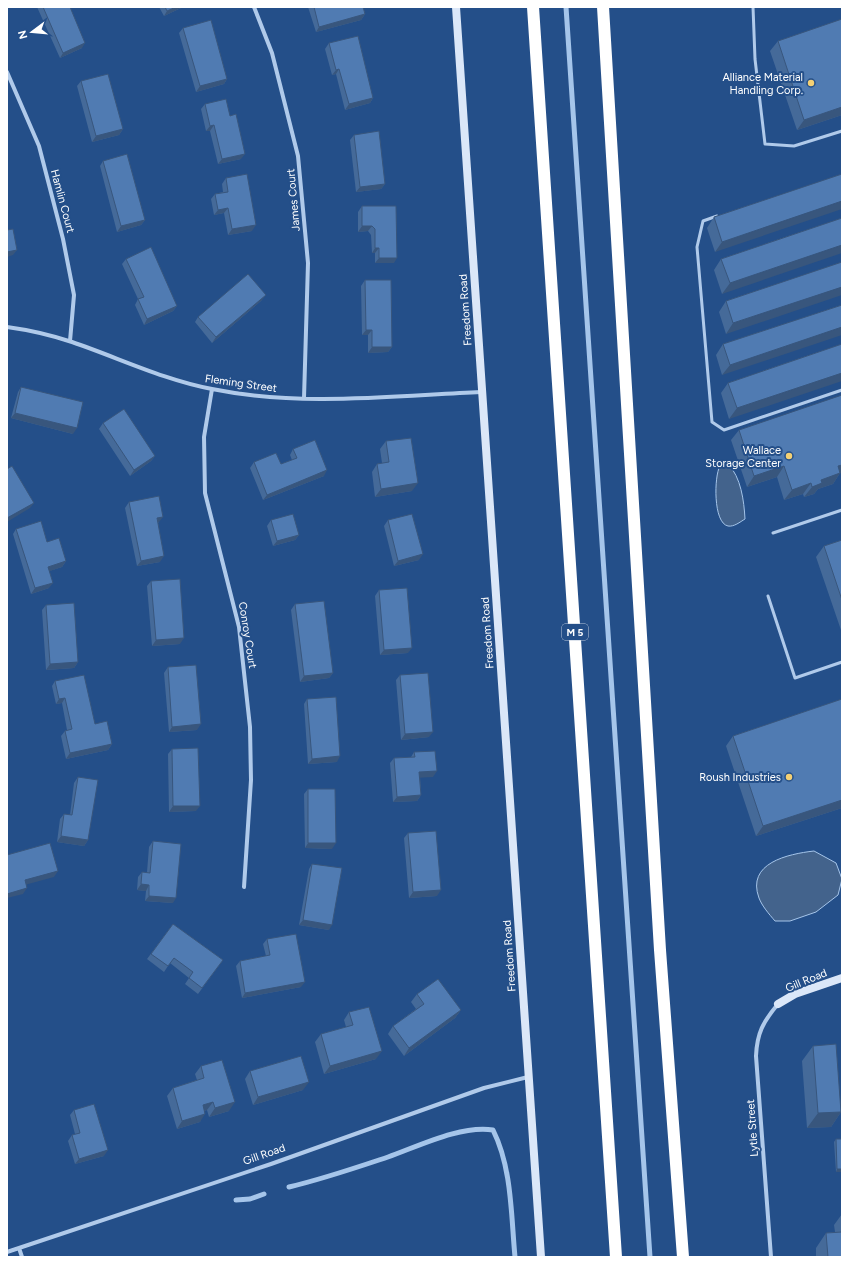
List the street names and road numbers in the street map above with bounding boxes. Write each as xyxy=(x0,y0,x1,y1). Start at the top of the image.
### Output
street label: Hamlin Court xyxy=(48,168,77,234)
street label: James Court xyxy=(284,168,303,232)
street label: Freedom Road xyxy=(457,274,474,346)
street label: Fleming Street xyxy=(204,372,278,395)
street label: Freedom Road xyxy=(479,597,496,669)
street label: Conroy Court xyxy=(236,601,259,669)
road number: M 5 xyxy=(562,624,588,640)
street label: Freedom Road xyxy=(501,920,518,992)
street label: Gill Road xyxy=(783,966,829,995)
street label: Lytle Street xyxy=(744,1099,761,1157)
street label: Gill Road xyxy=(241,1141,287,1168)

